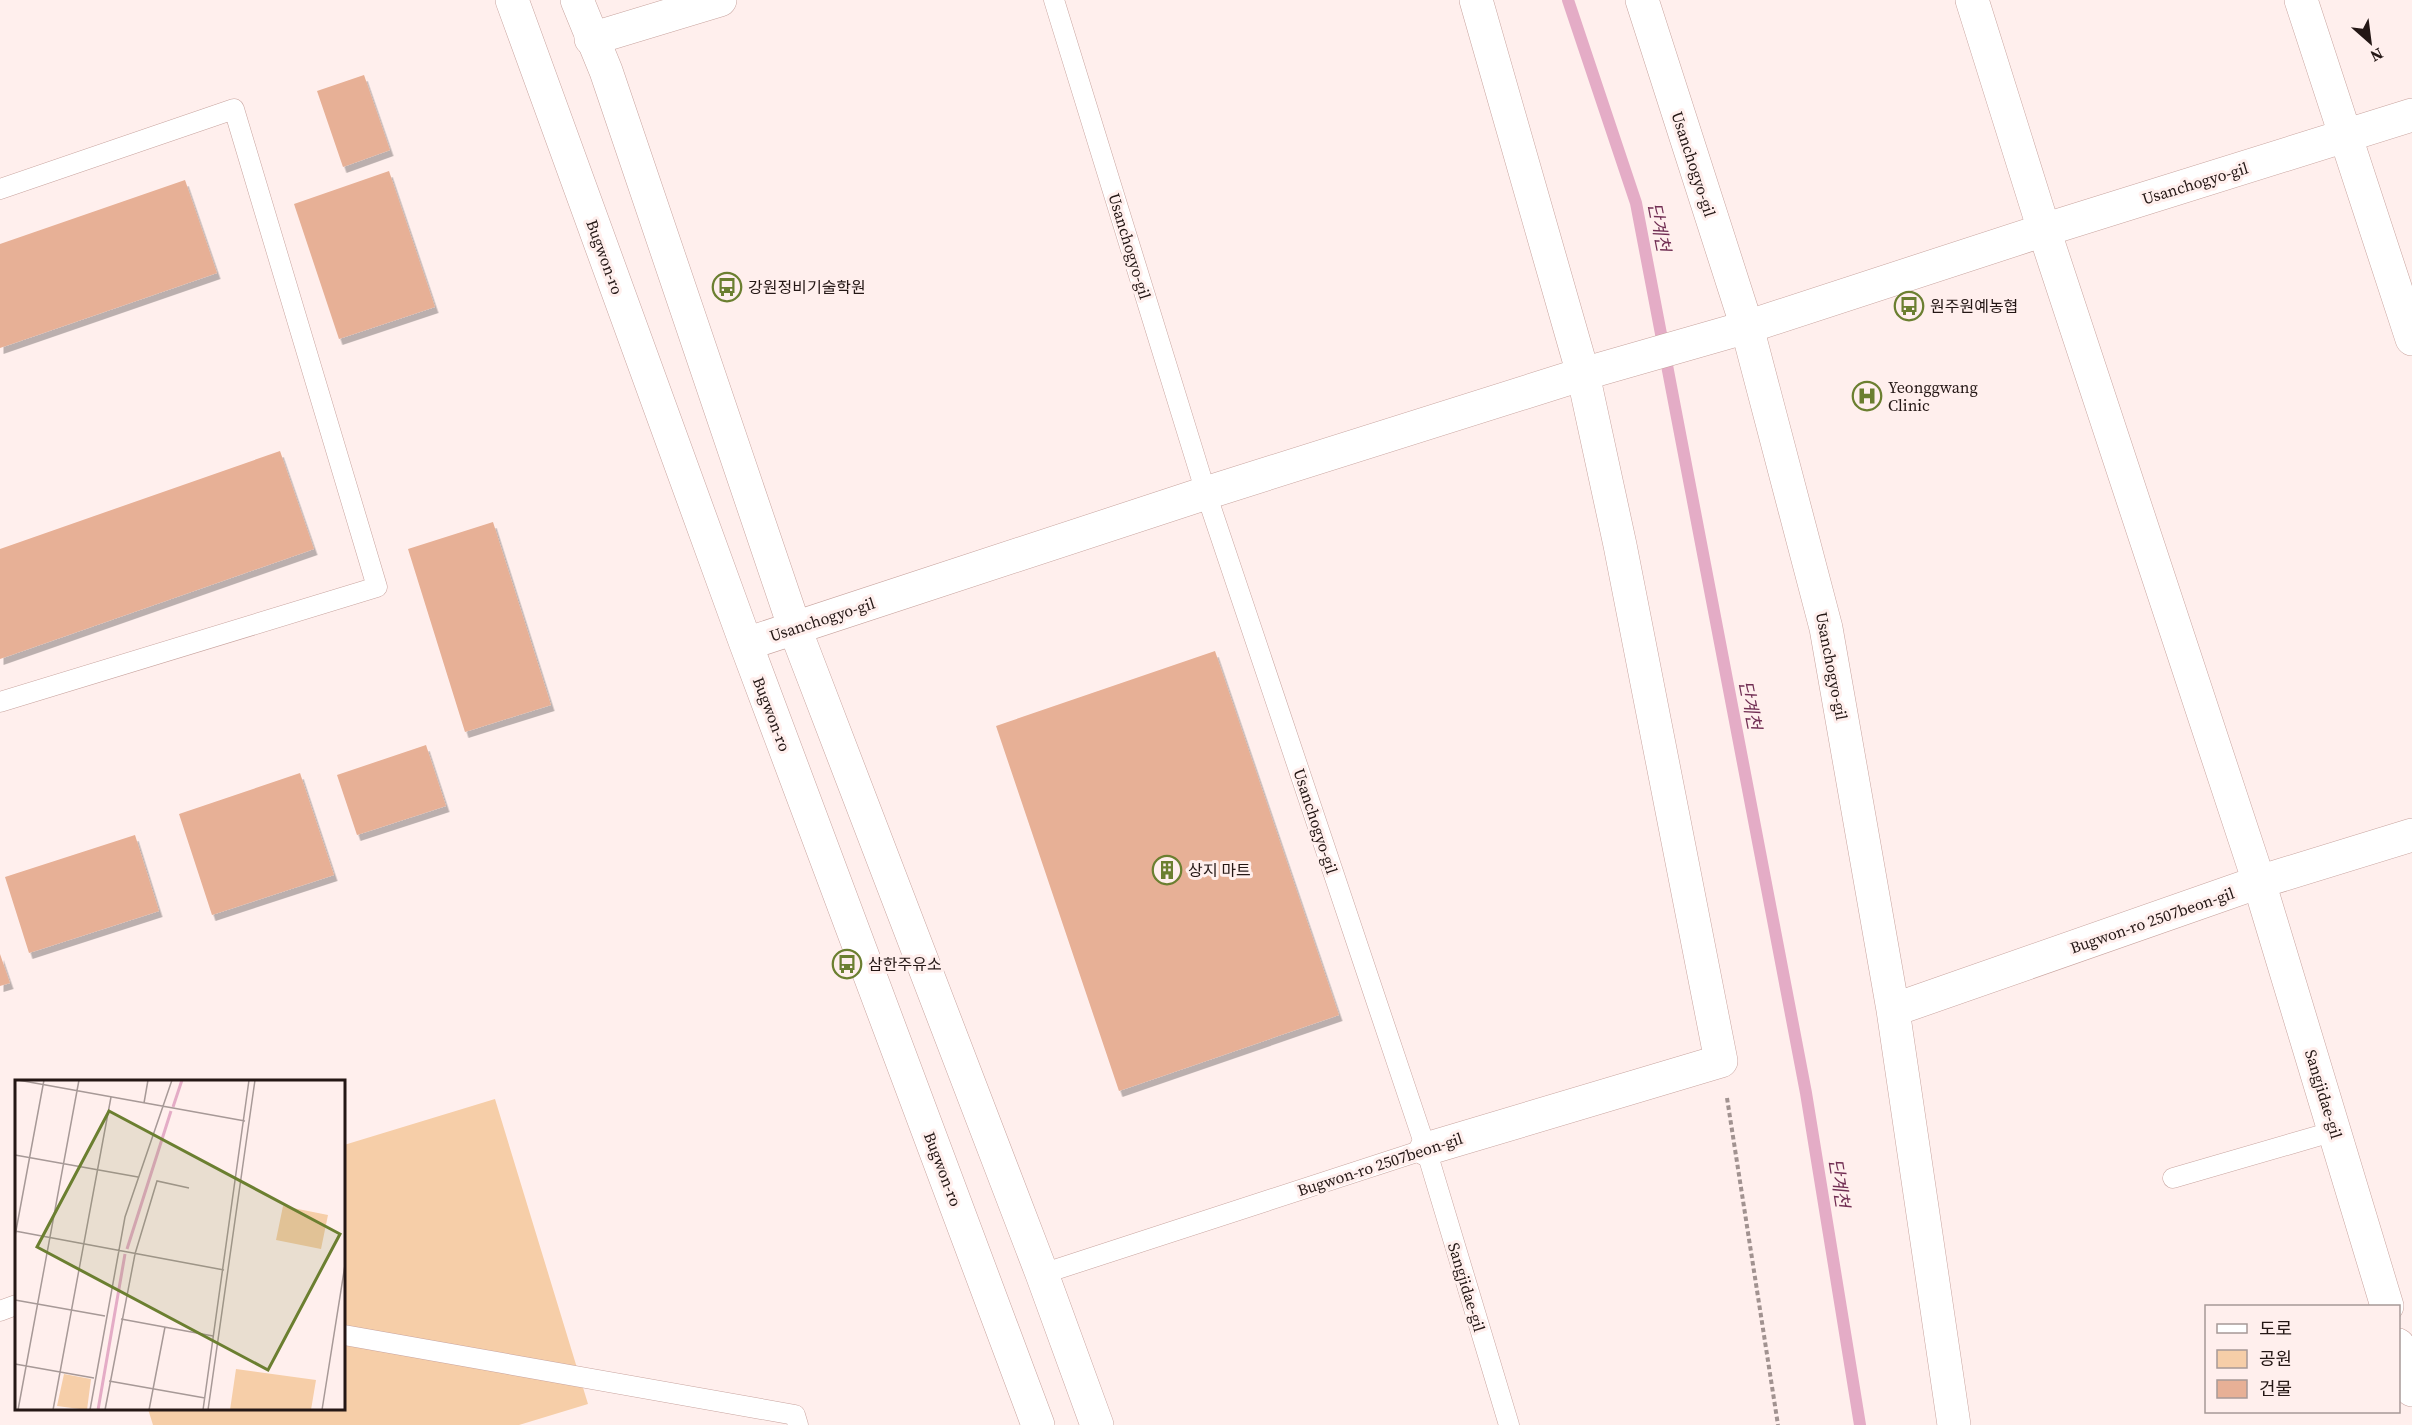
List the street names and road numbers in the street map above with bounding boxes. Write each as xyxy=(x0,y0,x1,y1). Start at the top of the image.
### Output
street label: Usanchogyo-gil xyxy=(1667,108,1721,220)
street label: Usanchogyo-gil xyxy=(2139,156,2251,210)
street label: Usanchogyo-gil xyxy=(1103,190,1157,302)
street label: Bugwon-ro xyxy=(581,217,629,298)
street label: Usanchogyo-gil xyxy=(766,592,878,646)
street label: Usanchogyo-gil xyxy=(1811,610,1853,722)
street label: Bugwon-ro xyxy=(748,674,796,755)
street label: Usanchogyo-gil xyxy=(1289,765,1343,877)
street label: Bugwon-ro 2507beon-gil xyxy=(2067,881,2237,958)
street label: Sangjidae-gil xyxy=(2300,1047,2348,1141)
street label: Bugwon-ro 2507beon-gil xyxy=(1295,1127,1466,1201)
street label: Bugwon-ro xyxy=(919,1129,967,1210)
street label: Sangjidae-gil xyxy=(1443,1240,1491,1334)

